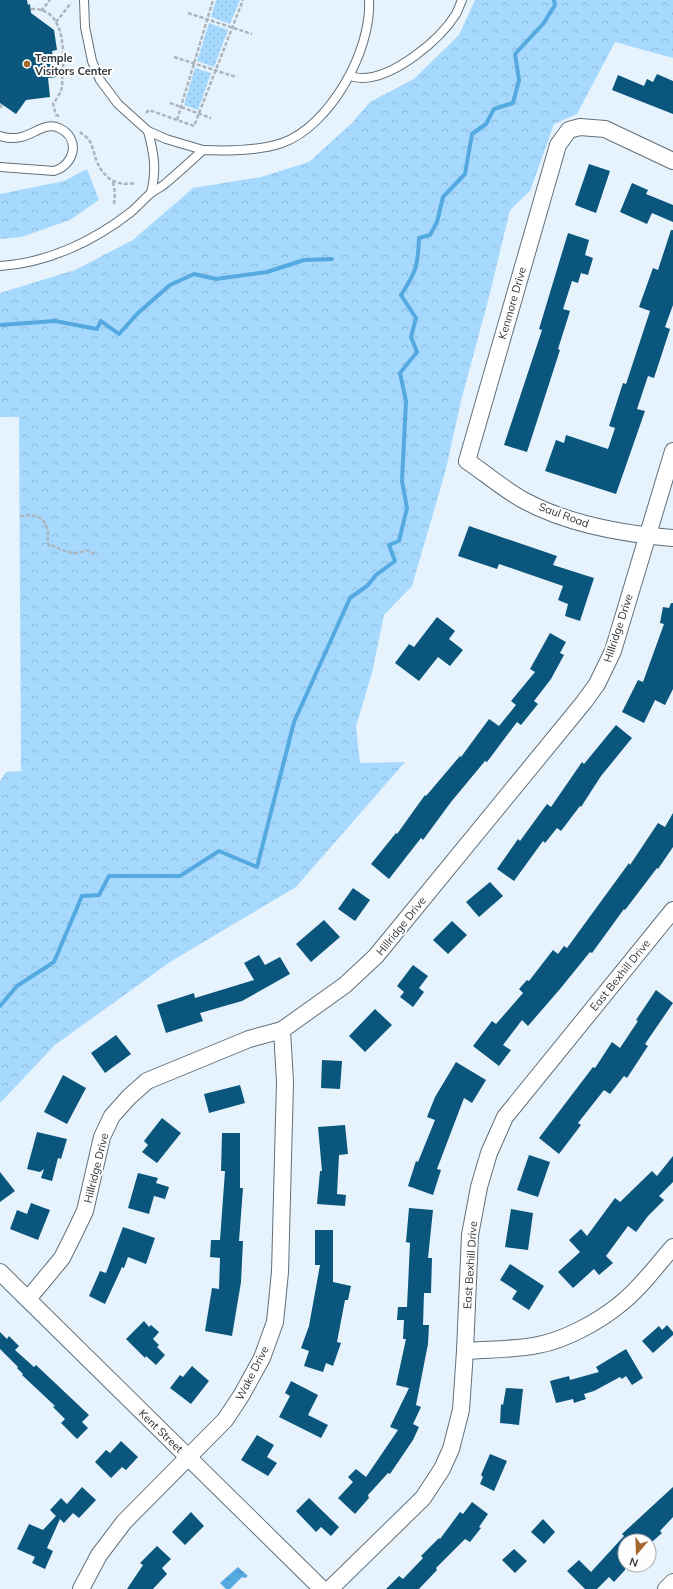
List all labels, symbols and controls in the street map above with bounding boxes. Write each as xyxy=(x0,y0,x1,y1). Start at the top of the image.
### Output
place label: Temple Visitors Center xyxy=(34,51,113,78)
marker: Temple Visitors Center xyxy=(22,59,32,69)
street label: Kenmore Drive xyxy=(495,265,529,341)
street label: Saul Road xyxy=(537,499,591,531)
street label: Hillridge Drive xyxy=(600,592,636,664)
street label: Hillridge Drive xyxy=(373,894,429,958)
street label: East Bexhill Drive xyxy=(587,936,653,1014)
street label: Hillridge Drive xyxy=(81,1132,111,1204)
street label: East Bexhill Drive xyxy=(460,1221,480,1309)
street label: Wake Drive xyxy=(232,1343,272,1403)
street label: Kent Street xyxy=(136,1406,186,1456)
north arrow xyxy=(617,1533,657,1573)
text: N xyxy=(628,1554,640,1570)

